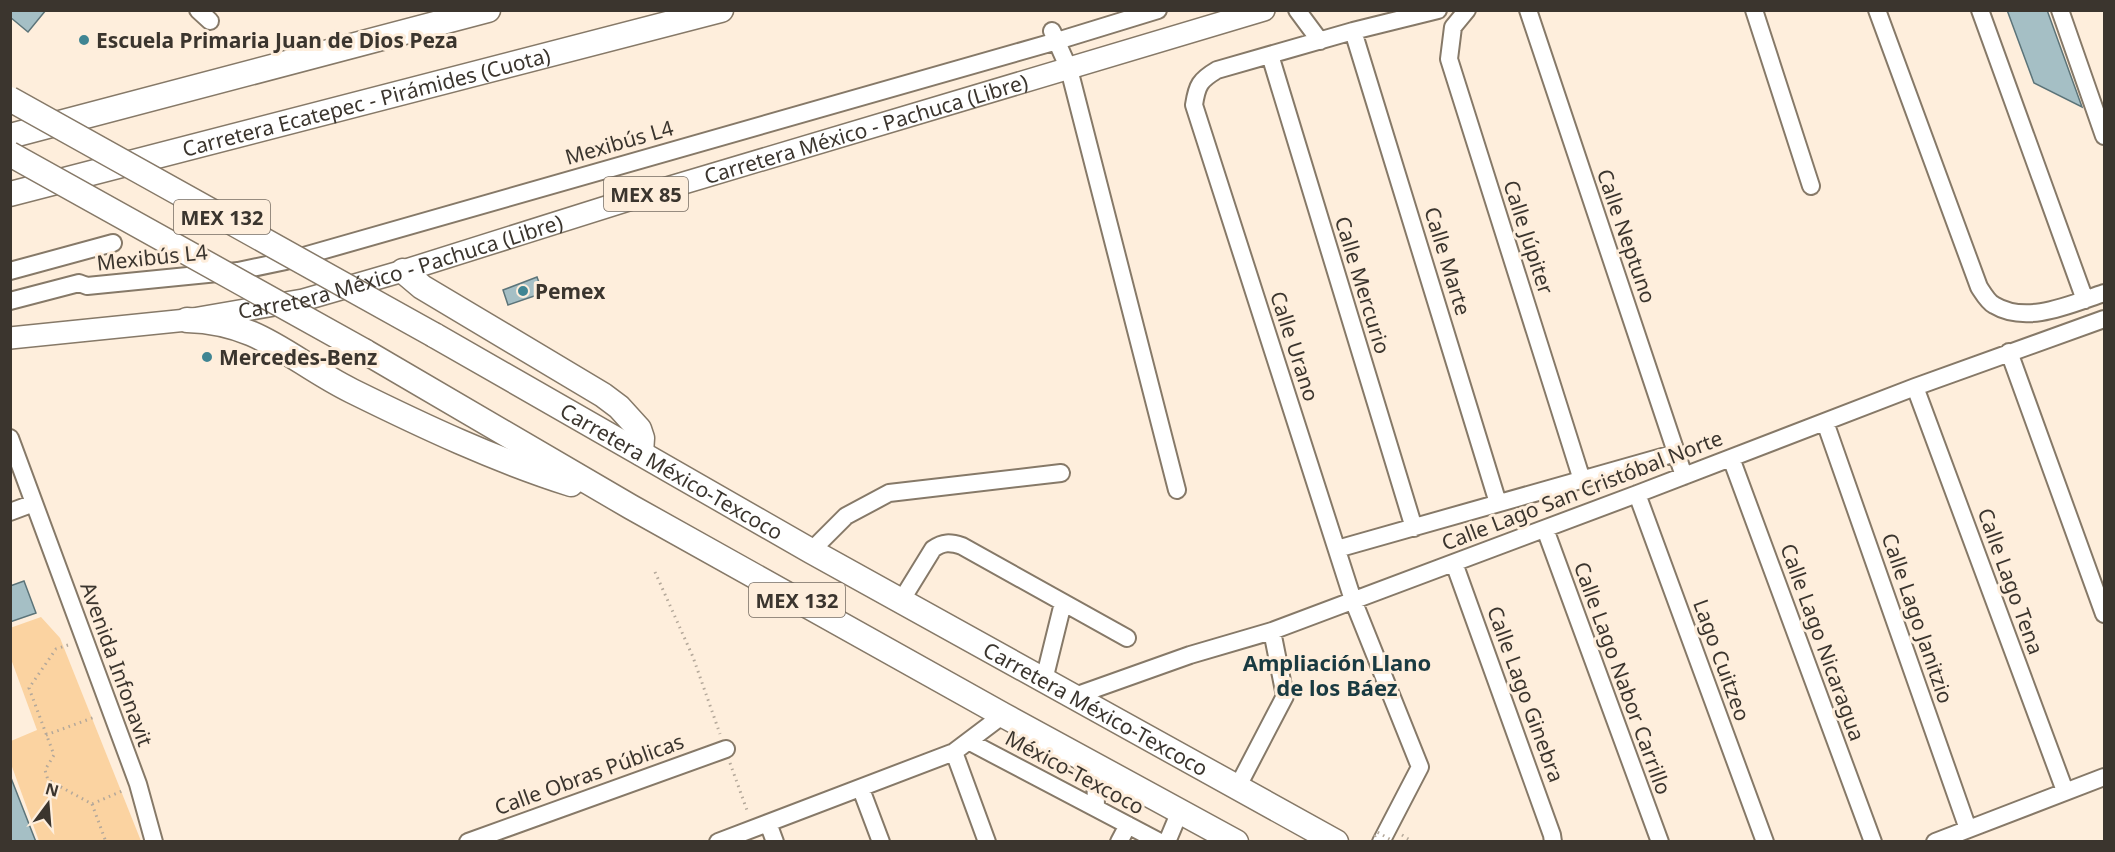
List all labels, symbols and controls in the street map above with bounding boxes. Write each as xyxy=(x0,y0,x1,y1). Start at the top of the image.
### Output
place label: Escuela Primaria Juan de Dios Peza xyxy=(96,26,458,54)
marker: Escuela Primaria Juan de Dios Peza xyxy=(77,33,91,47)
street label: Carretera Ecatepec - Pirámides (Cuota) xyxy=(179,41,553,163)
street label: Carretera México - Pachuca (Libre) xyxy=(701,67,1031,190)
street label: Mexibús L4 xyxy=(562,113,676,171)
street label: Calle Neptuno xyxy=(1591,165,1663,307)
street label: Calle Júpiter xyxy=(1497,176,1561,298)
road number: MEX 85 xyxy=(604,177,688,211)
road number: MEX 132 xyxy=(174,200,270,234)
street label: Calle Marte xyxy=(1418,203,1478,319)
street label: Carretera México - Pachuca (Libre) xyxy=(236,208,566,325)
street label: Calle Mercurio xyxy=(1329,213,1397,357)
street label: Mexibús L4 xyxy=(95,237,209,277)
place label: Pemex xyxy=(535,277,606,305)
marker: Pemex xyxy=(516,284,530,298)
street label: Calle Urano xyxy=(1264,287,1326,405)
place label: Mercedes-Benz xyxy=(219,343,377,371)
marker: Mercedes-Benz xyxy=(200,350,214,364)
street label: Carretera México-Texcoco xyxy=(555,396,788,546)
street label: Calle Lago San Cristóbal Norte xyxy=(1437,423,1727,557)
street label: Calle Lago Tena xyxy=(1972,504,2050,658)
street label: Calle Lago Janitzio xyxy=(1876,529,1960,707)
street label: Calle Lago Nicaragua xyxy=(1774,539,1872,745)
street label: Calle Lago Nabor Carrillo xyxy=(1568,558,1678,798)
street label: Avenida Infonavit xyxy=(74,578,160,750)
road number: MEX 132 xyxy=(749,583,845,617)
street label: Lago Cuitzeo xyxy=(1687,595,1757,725)
street label: Calle Lago Ginebra xyxy=(1481,602,1571,786)
street label: Carretera México-Texcoco xyxy=(980,638,1212,782)
district label: Ampliación Llano de los Báez xyxy=(1243,647,1431,702)
street label: México-Texcoco xyxy=(1001,725,1149,819)
street label: Calle Obras Públicas xyxy=(491,727,687,821)
north arrow xyxy=(18,774,78,834)
text: N xyxy=(43,777,61,802)

